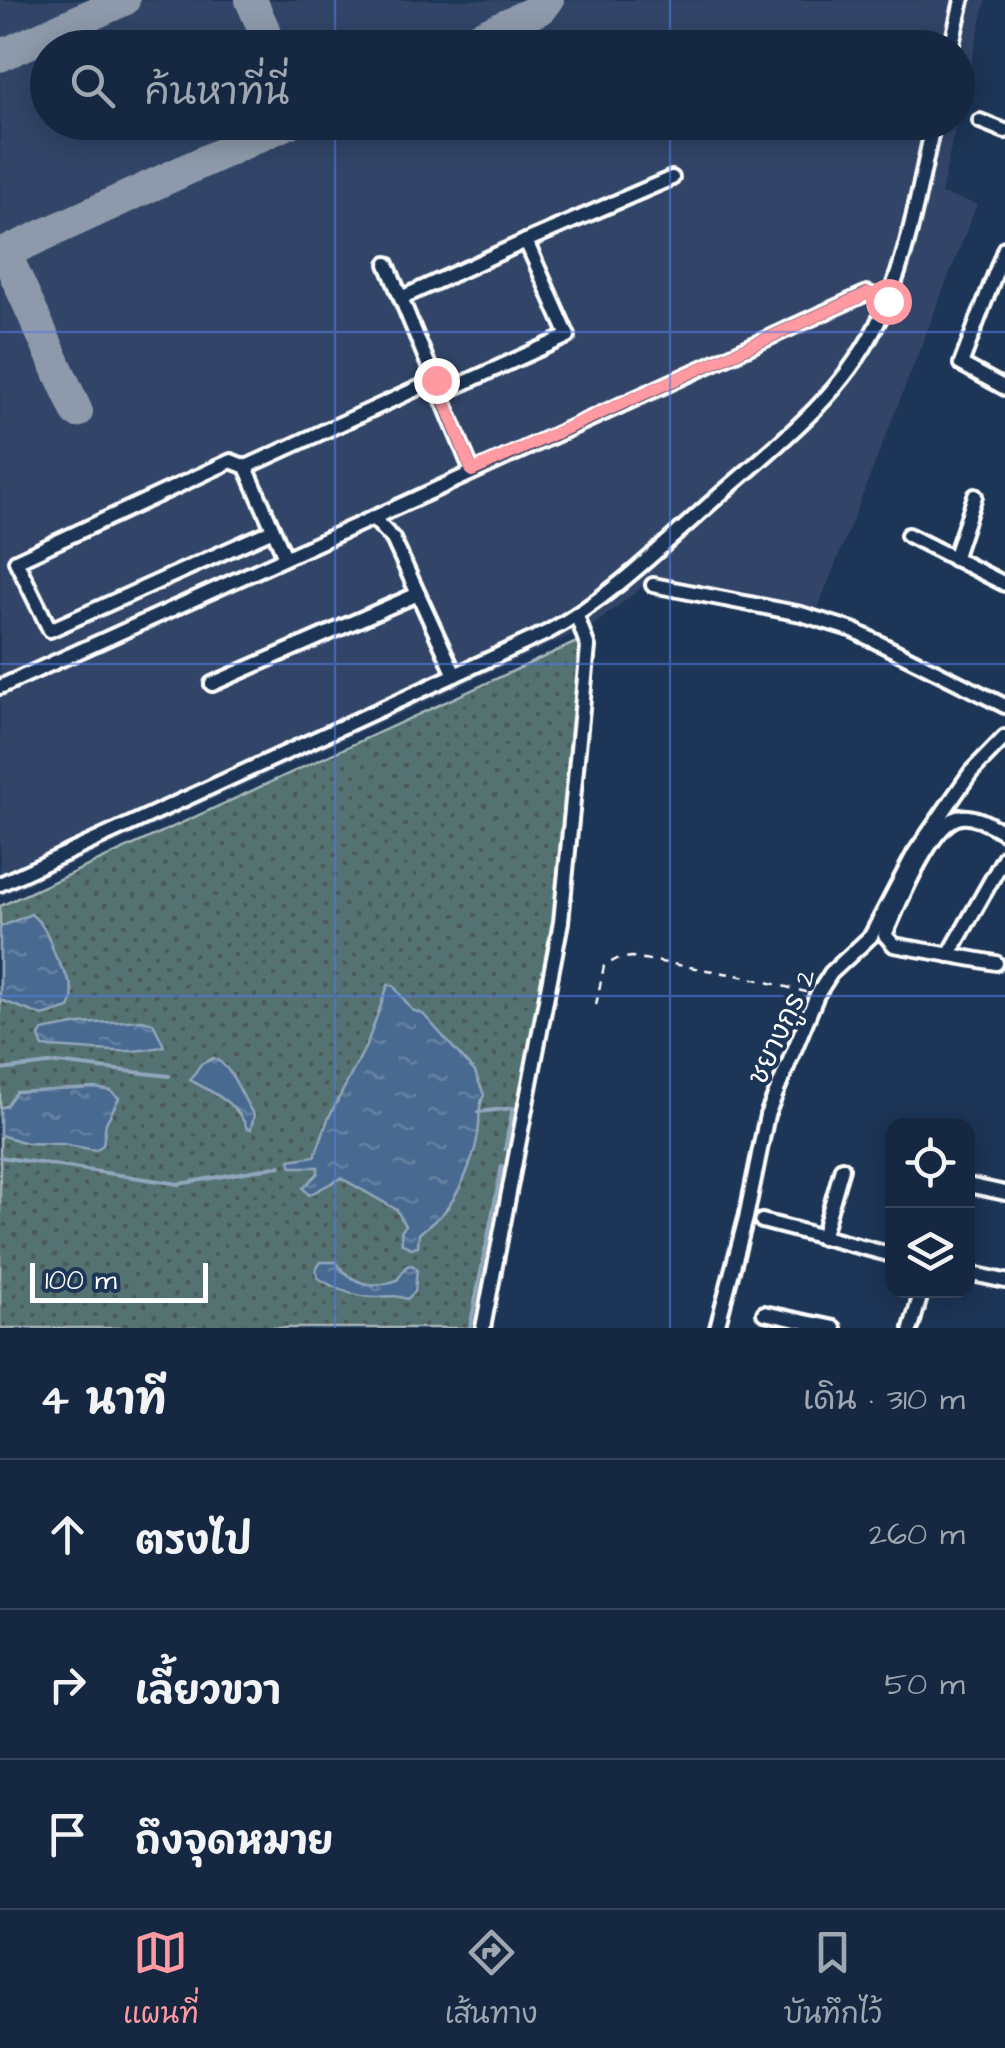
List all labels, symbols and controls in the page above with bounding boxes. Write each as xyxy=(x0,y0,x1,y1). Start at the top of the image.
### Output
search box xyxy=(30,30,975,140)
icon: search xyxy=(65,58,120,113)
text: ค้นหาที่นี่ xyxy=(145,67,289,119)
route start xyxy=(866,279,912,325)
route end xyxy=(414,358,460,404)
street label: ชยางกูร 2 xyxy=(738,962,826,1091)
map controls xyxy=(885,1118,975,1298)
button: locate xyxy=(885,1118,975,1208)
button: layers xyxy=(885,1208,975,1298)
scale bar xyxy=(30,1258,208,1302)
text: 100 m xyxy=(45,1261,117,1300)
text: 4 นาที xyxy=(40,1372,166,1430)
text: เดิน · 310 m xyxy=(803,1377,965,1422)
icon: ahead xyxy=(40,1507,95,1562)
text: 260 m xyxy=(869,1512,965,1557)
text: ตรงไป xyxy=(135,1516,252,1568)
icon: right xyxy=(40,1657,95,1712)
text: 50 m xyxy=(884,1662,965,1707)
text: เลี้ยวขวา xyxy=(135,1666,281,1718)
icon: arrive xyxy=(40,1807,95,1862)
text: ถึงจุดหมาย xyxy=(135,1816,333,1868)
tab: แผนที่ xyxy=(123,1925,199,2034)
tab: เส้นทาง xyxy=(445,1925,537,2034)
tab: บันทึกไว้ xyxy=(784,1925,882,2034)

